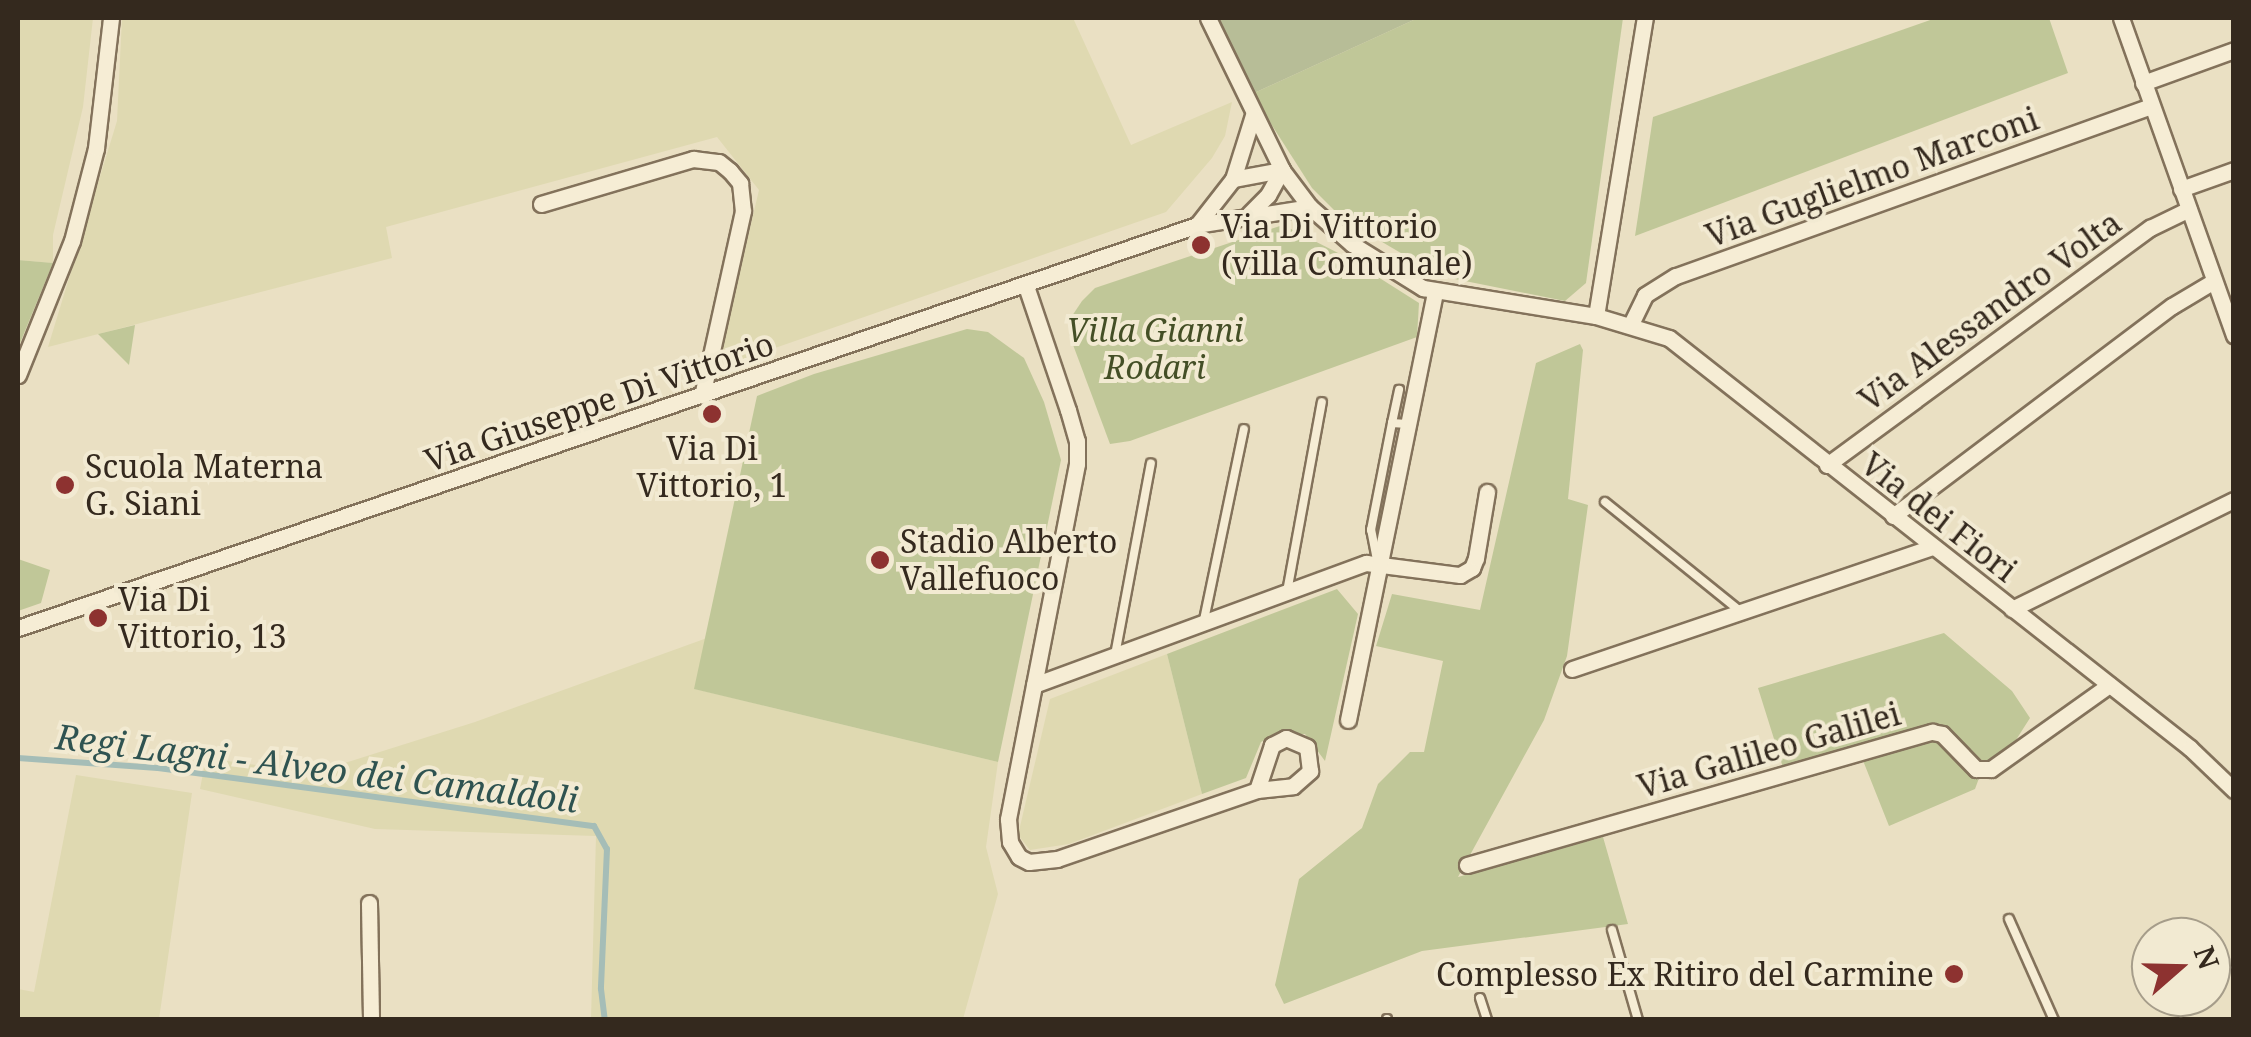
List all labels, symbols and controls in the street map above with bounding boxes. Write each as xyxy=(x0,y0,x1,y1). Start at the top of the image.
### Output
street label: Via Guglielmo Marconi xyxy=(1701,99,2043,255)
street label: Via Alessandro Volta xyxy=(1852,203,2128,419)
place label: Via Di Vittorio (villa Comunale) xyxy=(1221,208,1472,283)
marker: Via Di Vittorio (villa Comunale) xyxy=(1190,234,1212,256)
park label: Villa Gianni Rodari xyxy=(1067,312,1243,387)
street label: Via Giuseppe Di Vittorio xyxy=(420,324,778,480)
marker: Via Di Vittorio, 1 xyxy=(701,403,723,425)
place label: Via Di Vittorio, 1 xyxy=(637,430,787,505)
street label: Via dei Fiori xyxy=(1854,444,2024,590)
place label: Scuola Materna G. Siani xyxy=(85,448,323,523)
marker: Scuola Materna G. Siani xyxy=(54,474,76,496)
place label: Stadio Alberto Vallefuoco xyxy=(900,523,1117,598)
marker: Stadio Alberto Vallefuoco xyxy=(869,549,891,571)
place label: Via Di Vittorio, 13 xyxy=(118,581,287,656)
marker: Via Di Vittorio, 13 xyxy=(87,607,109,629)
street label: Via Galileo Galilei xyxy=(1633,694,1905,806)
water label: Regi Lagni - Alveo dei Camaldoli xyxy=(53,715,581,821)
north arrow xyxy=(2131,917,2231,1017)
text: N xyxy=(2186,941,2229,974)
place label: Complesso Ex Ritiro del Carmine xyxy=(1436,955,1934,993)
marker: Complesso Ex Ritiro del Carmine xyxy=(1943,963,1965,985)

